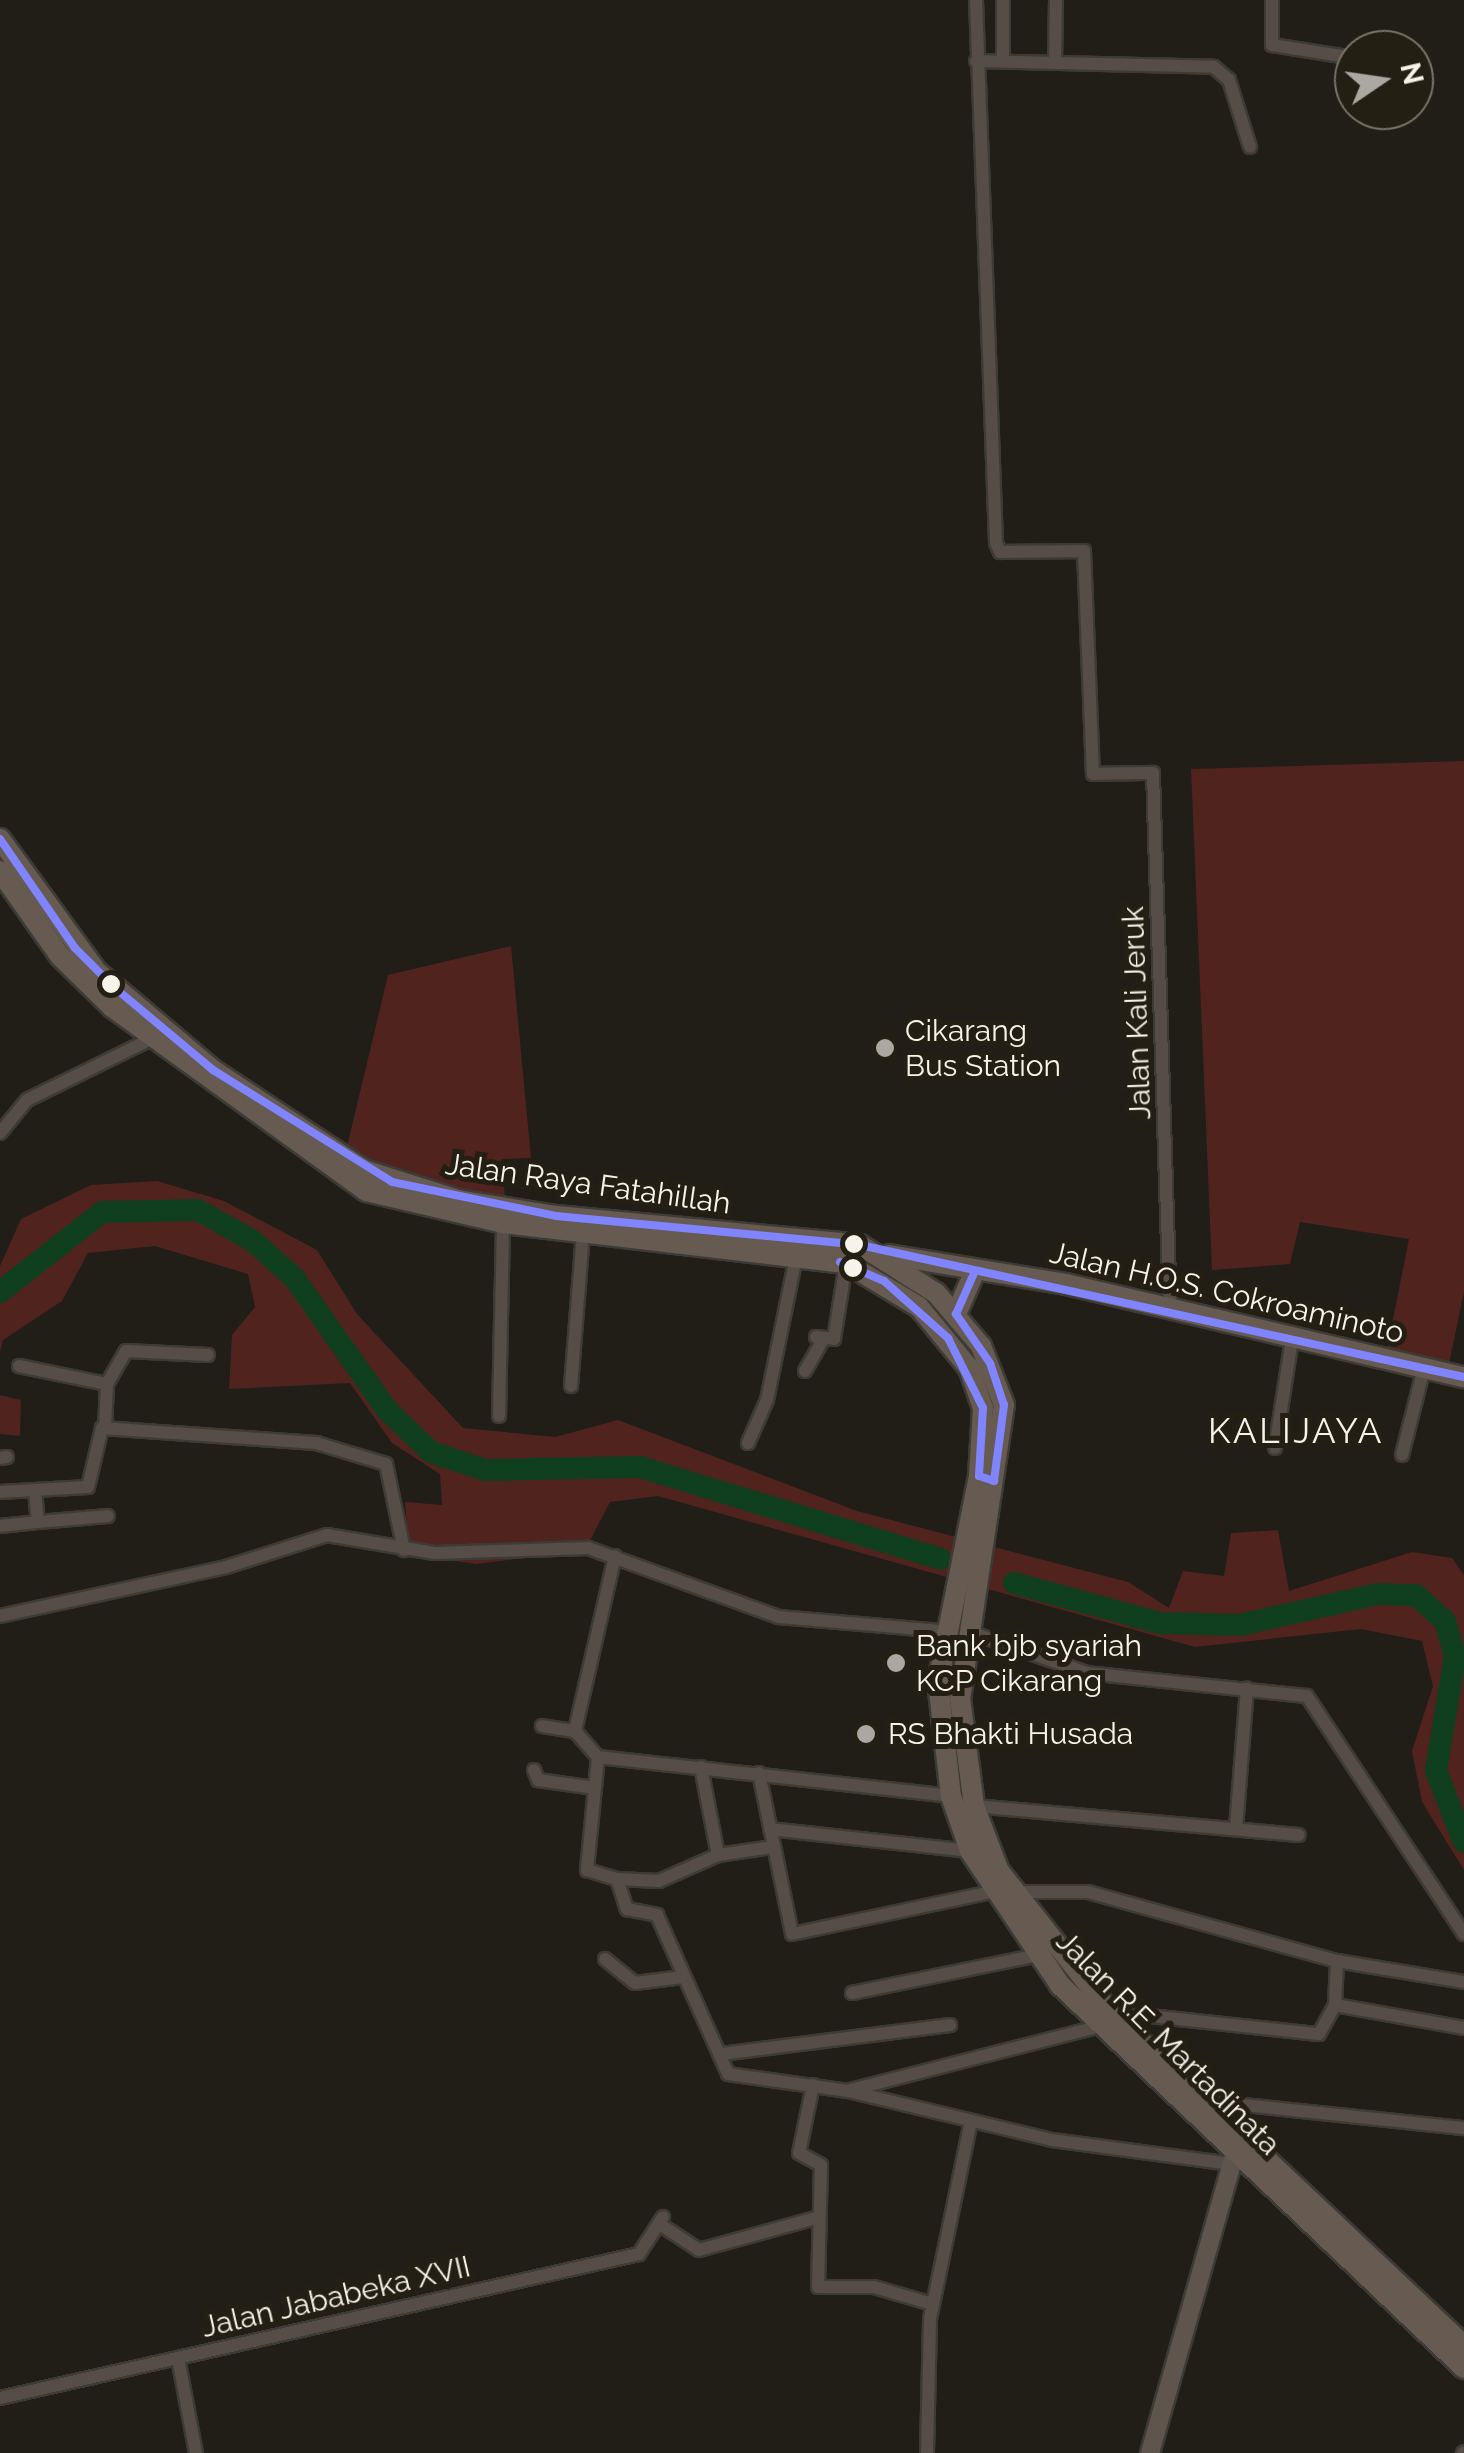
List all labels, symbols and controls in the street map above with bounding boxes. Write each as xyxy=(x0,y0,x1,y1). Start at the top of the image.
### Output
north arrow xyxy=(1334,30,1434,130)
text: N xyxy=(1393,59,1430,88)
street label: Jalan Kali Jeruk xyxy=(1115,905,1159,1121)
unlabelled marker xyxy=(101,974,121,994)
place label: Cikarang Bus Station xyxy=(905,1013,1061,1084)
marker: Cikarang Bus Station xyxy=(874,1037,896,1059)
street label: Jalan Raya Fatahillah xyxy=(443,1146,733,1222)
unlabelled marker xyxy=(844,1234,864,1254)
street label: Jalan H.O.S. Cokroaminoto xyxy=(1046,1235,1408,1351)
unlabelled marker xyxy=(843,1258,863,1278)
district label: KALIJAYA xyxy=(1208,1410,1384,1452)
place label: Bank bjb syariah KCP Cikarang xyxy=(916,1628,1142,1698)
marker: Bank bjb syariah KCP Cikarang xyxy=(885,1652,907,1674)
place label: RS Bhakti Husada xyxy=(888,1716,1133,1752)
marker: RS Bhakti Husada xyxy=(853,1721,879,1747)
street label: Jalan R.E. Martadinata xyxy=(1049,1924,1287,2162)
street label: Jalan Jababeka XVII xyxy=(198,2248,474,2346)

